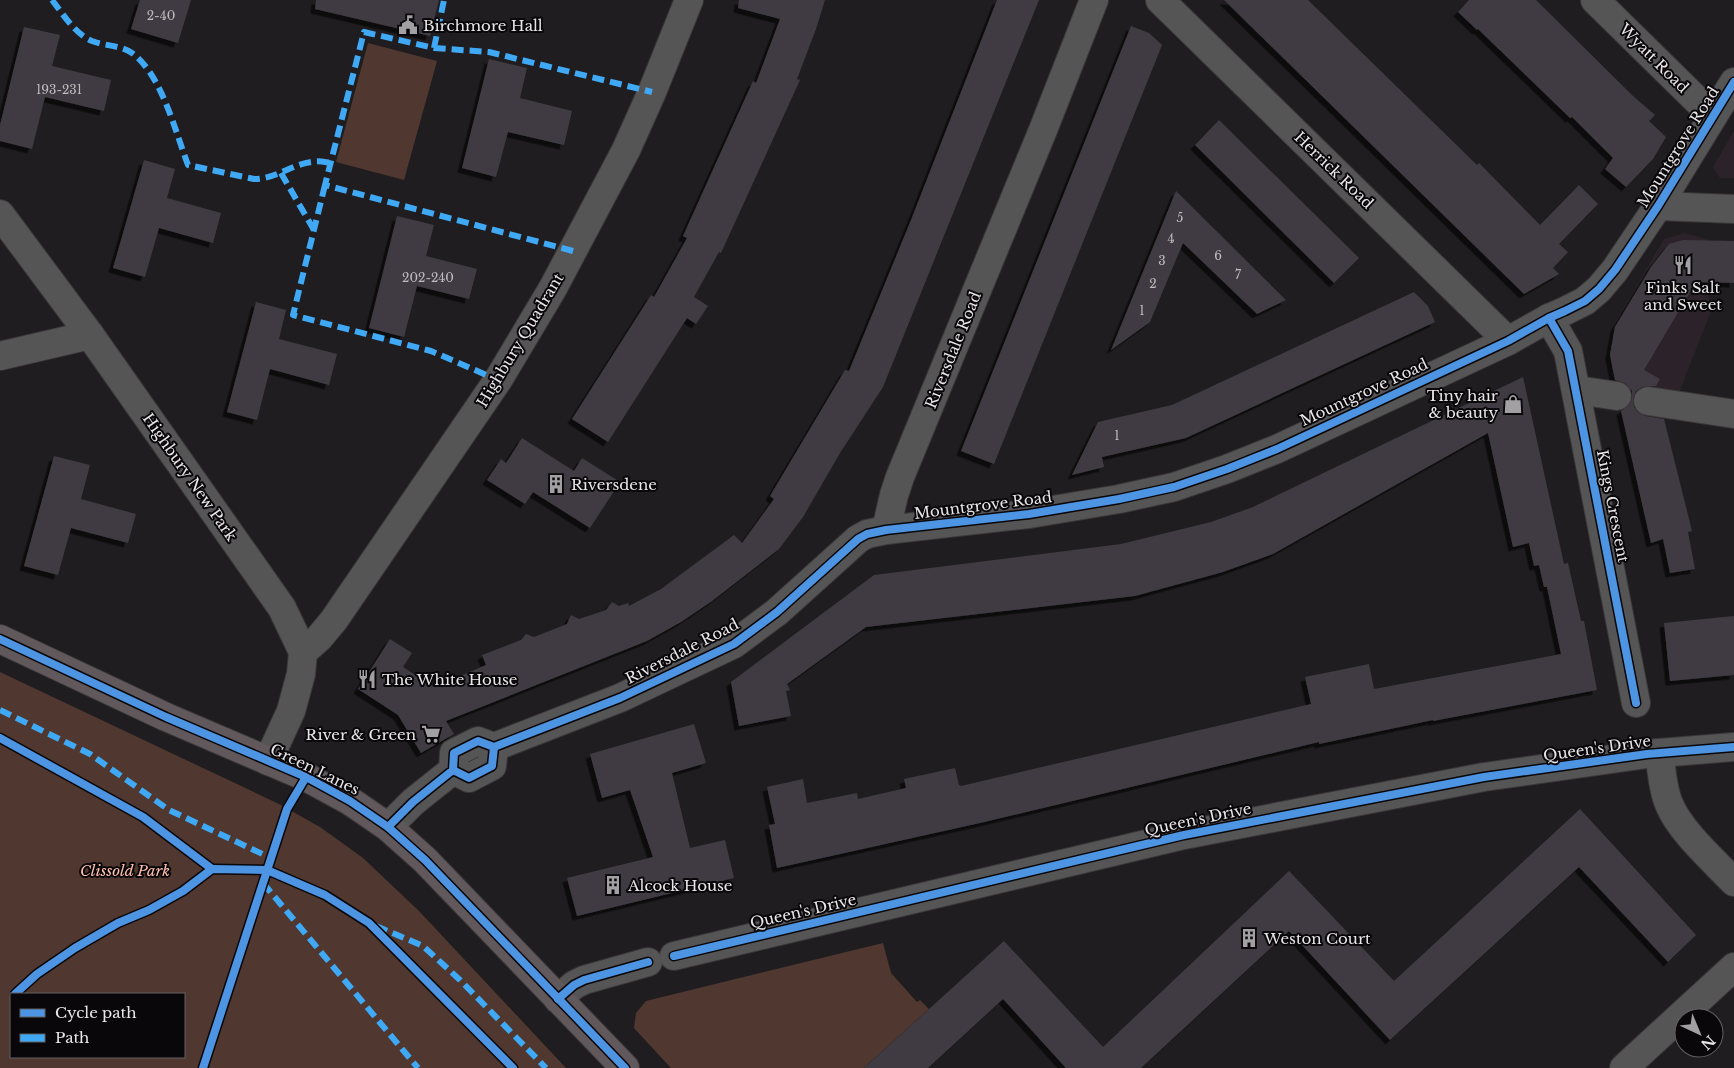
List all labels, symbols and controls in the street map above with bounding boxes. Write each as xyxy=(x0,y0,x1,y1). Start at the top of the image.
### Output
house number: 2-40 xyxy=(147,8,175,23)
public building icon: Birchmore Hall xyxy=(397,14,419,36)
place label: Birchmore Hall xyxy=(423,16,543,35)
street label: Wyatt Road xyxy=(1615,19,1693,97)
house number: 193-231 xyxy=(36,82,82,97)
street label: Mountgrove Road xyxy=(1633,83,1723,211)
street label: Herrick Road xyxy=(1290,127,1378,213)
house number: 5 xyxy=(1177,210,1184,225)
house number: 4 xyxy=(1167,231,1175,246)
house number: 6 xyxy=(1214,248,1222,263)
house number: 3 xyxy=(1158,253,1166,268)
restaurant icon: Finks Salt and Sweet xyxy=(1672,254,1694,276)
house number: 7 xyxy=(1235,267,1242,282)
street label: Highbury Quadrant xyxy=(472,269,568,410)
house number: 202-240 xyxy=(402,270,454,285)
house number: 2 xyxy=(1149,276,1157,291)
place label: Finks Salt and Sweet xyxy=(1644,278,1722,314)
street label: Riversdale Road xyxy=(921,289,985,411)
house number: 1 xyxy=(1139,303,1145,318)
street label: Mountgrove Road xyxy=(1297,354,1431,430)
place label: Tiny hair & beauty xyxy=(1427,386,1499,422)
shop icon: Tiny hair & beauty xyxy=(1502,393,1524,415)
street label: Highbury New Park xyxy=(139,409,242,545)
house number: 1 xyxy=(1114,428,1120,443)
street label: Kings Crescent xyxy=(1593,448,1633,564)
building icon: Riversdene xyxy=(545,473,567,495)
place label: Riversdene xyxy=(571,475,657,494)
street label: Mountgrove Road xyxy=(913,487,1053,523)
street label: Riversdale Road xyxy=(622,614,742,688)
restaurant icon: The White House xyxy=(356,668,378,690)
place label: The White House xyxy=(382,670,517,689)
supermarket icon: River & Green xyxy=(420,723,442,745)
place label: River & Green xyxy=(306,725,416,744)
street label: Queen's Drive xyxy=(1542,731,1652,765)
street label: Green Lanes xyxy=(267,739,363,799)
street label: Queen's Drive xyxy=(1143,798,1253,840)
park label: Clissold Park xyxy=(80,861,170,880)
building icon: Alcock House xyxy=(602,874,624,896)
place label: Alcock House xyxy=(627,876,732,895)
street label: Queen's Drive xyxy=(748,890,858,932)
building icon: Weston Court xyxy=(1238,927,1260,949)
place label: Weston Court xyxy=(1263,929,1371,948)
legend xyxy=(10,993,185,1058)
text: Cycle path xyxy=(55,1003,137,1022)
north arrow xyxy=(1674,1008,1724,1058)
text: Path xyxy=(55,1028,89,1047)
text: N xyxy=(1697,1031,1719,1053)

